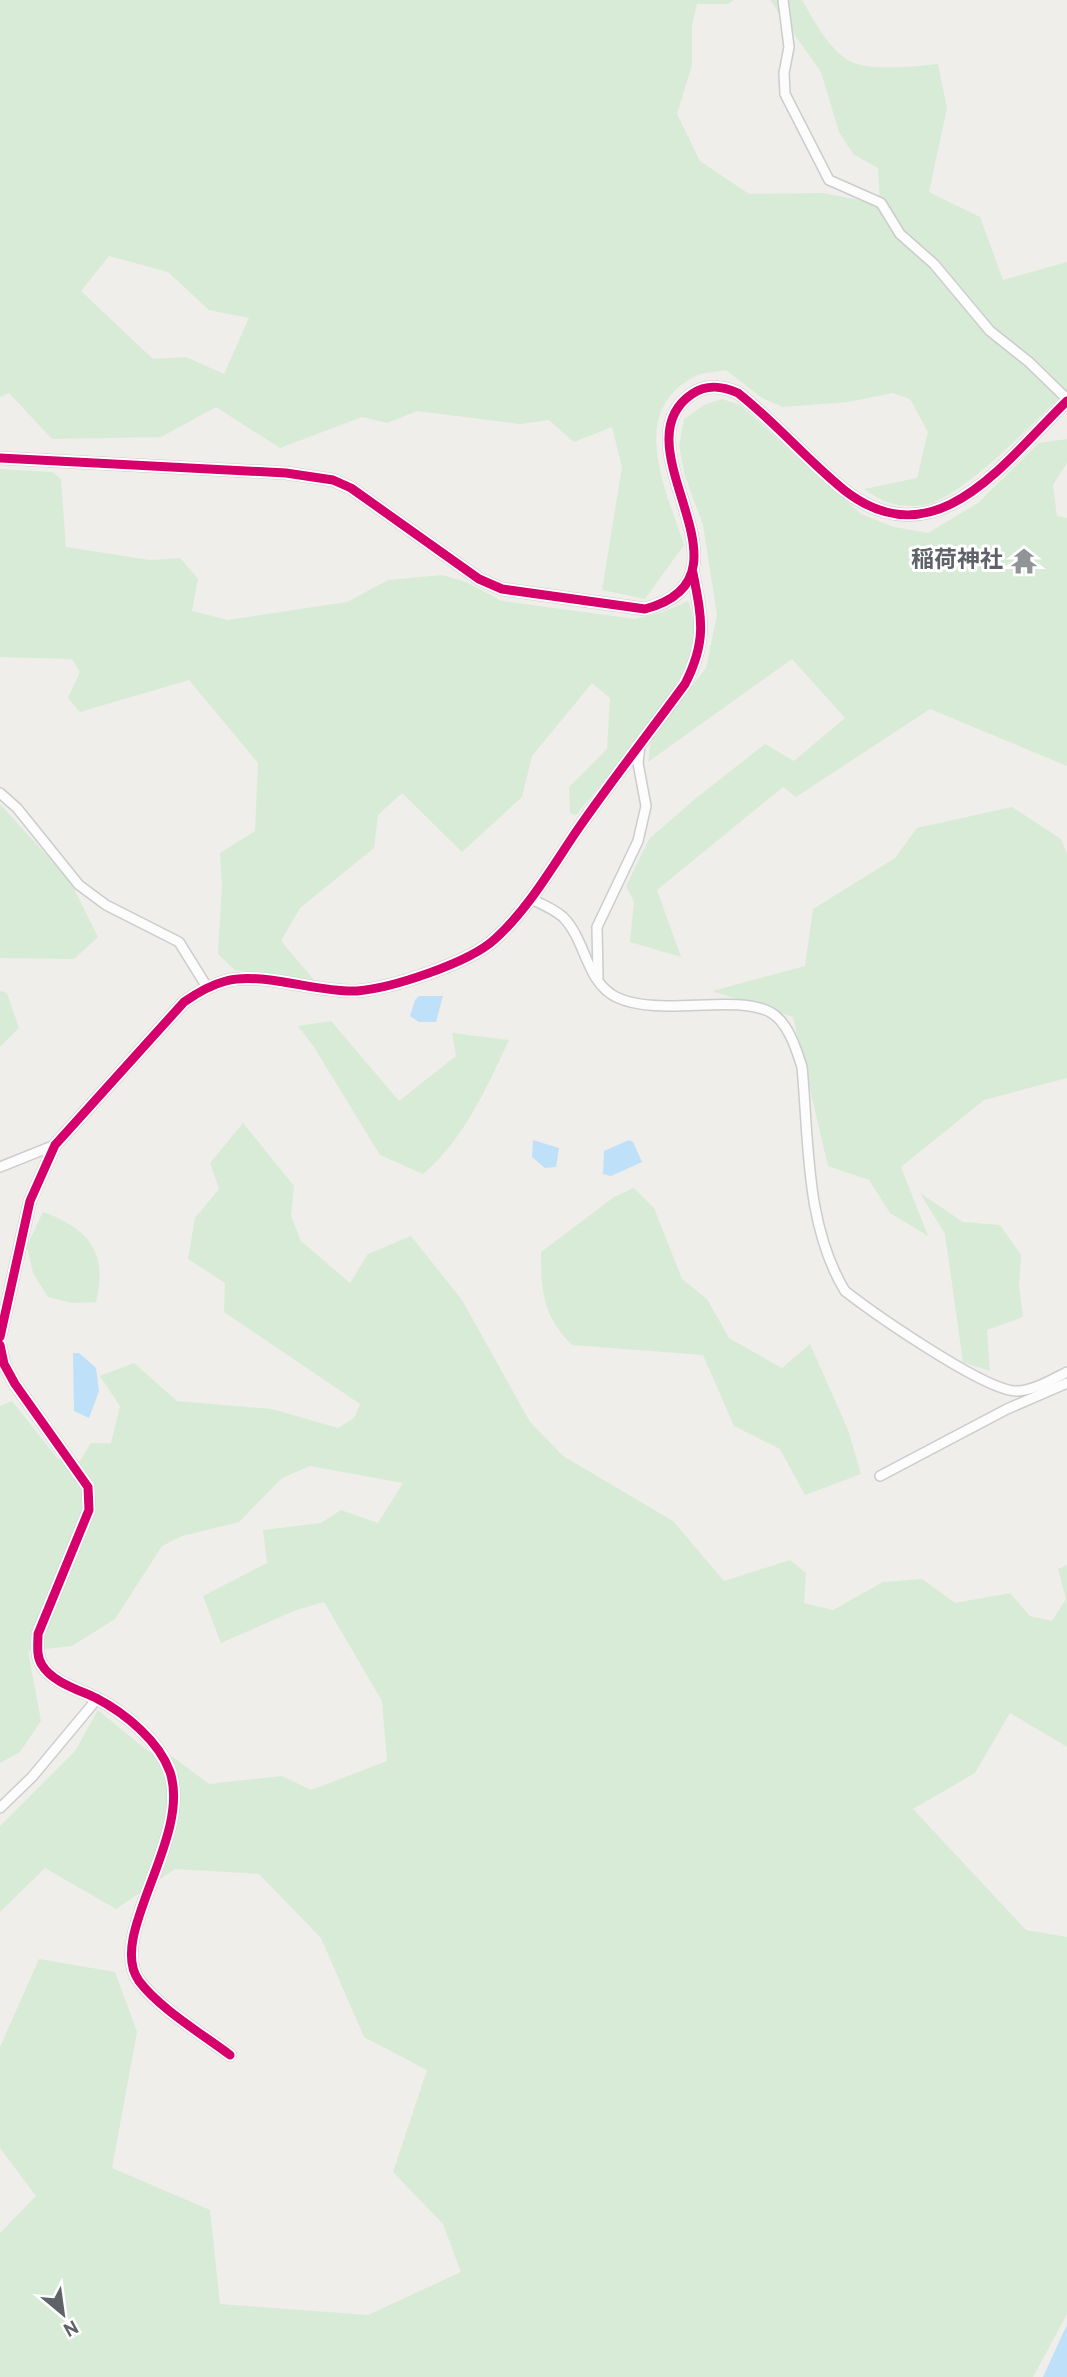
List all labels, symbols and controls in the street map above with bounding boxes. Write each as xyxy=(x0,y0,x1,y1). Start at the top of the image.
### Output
temple icon: 稲荷神社 xyxy=(1009,546,1039,576)
place label: 稲荷神社 xyxy=(911,547,1003,576)
north arrow xyxy=(28,2279,98,2349)
text: N xyxy=(58,2313,82,2341)

